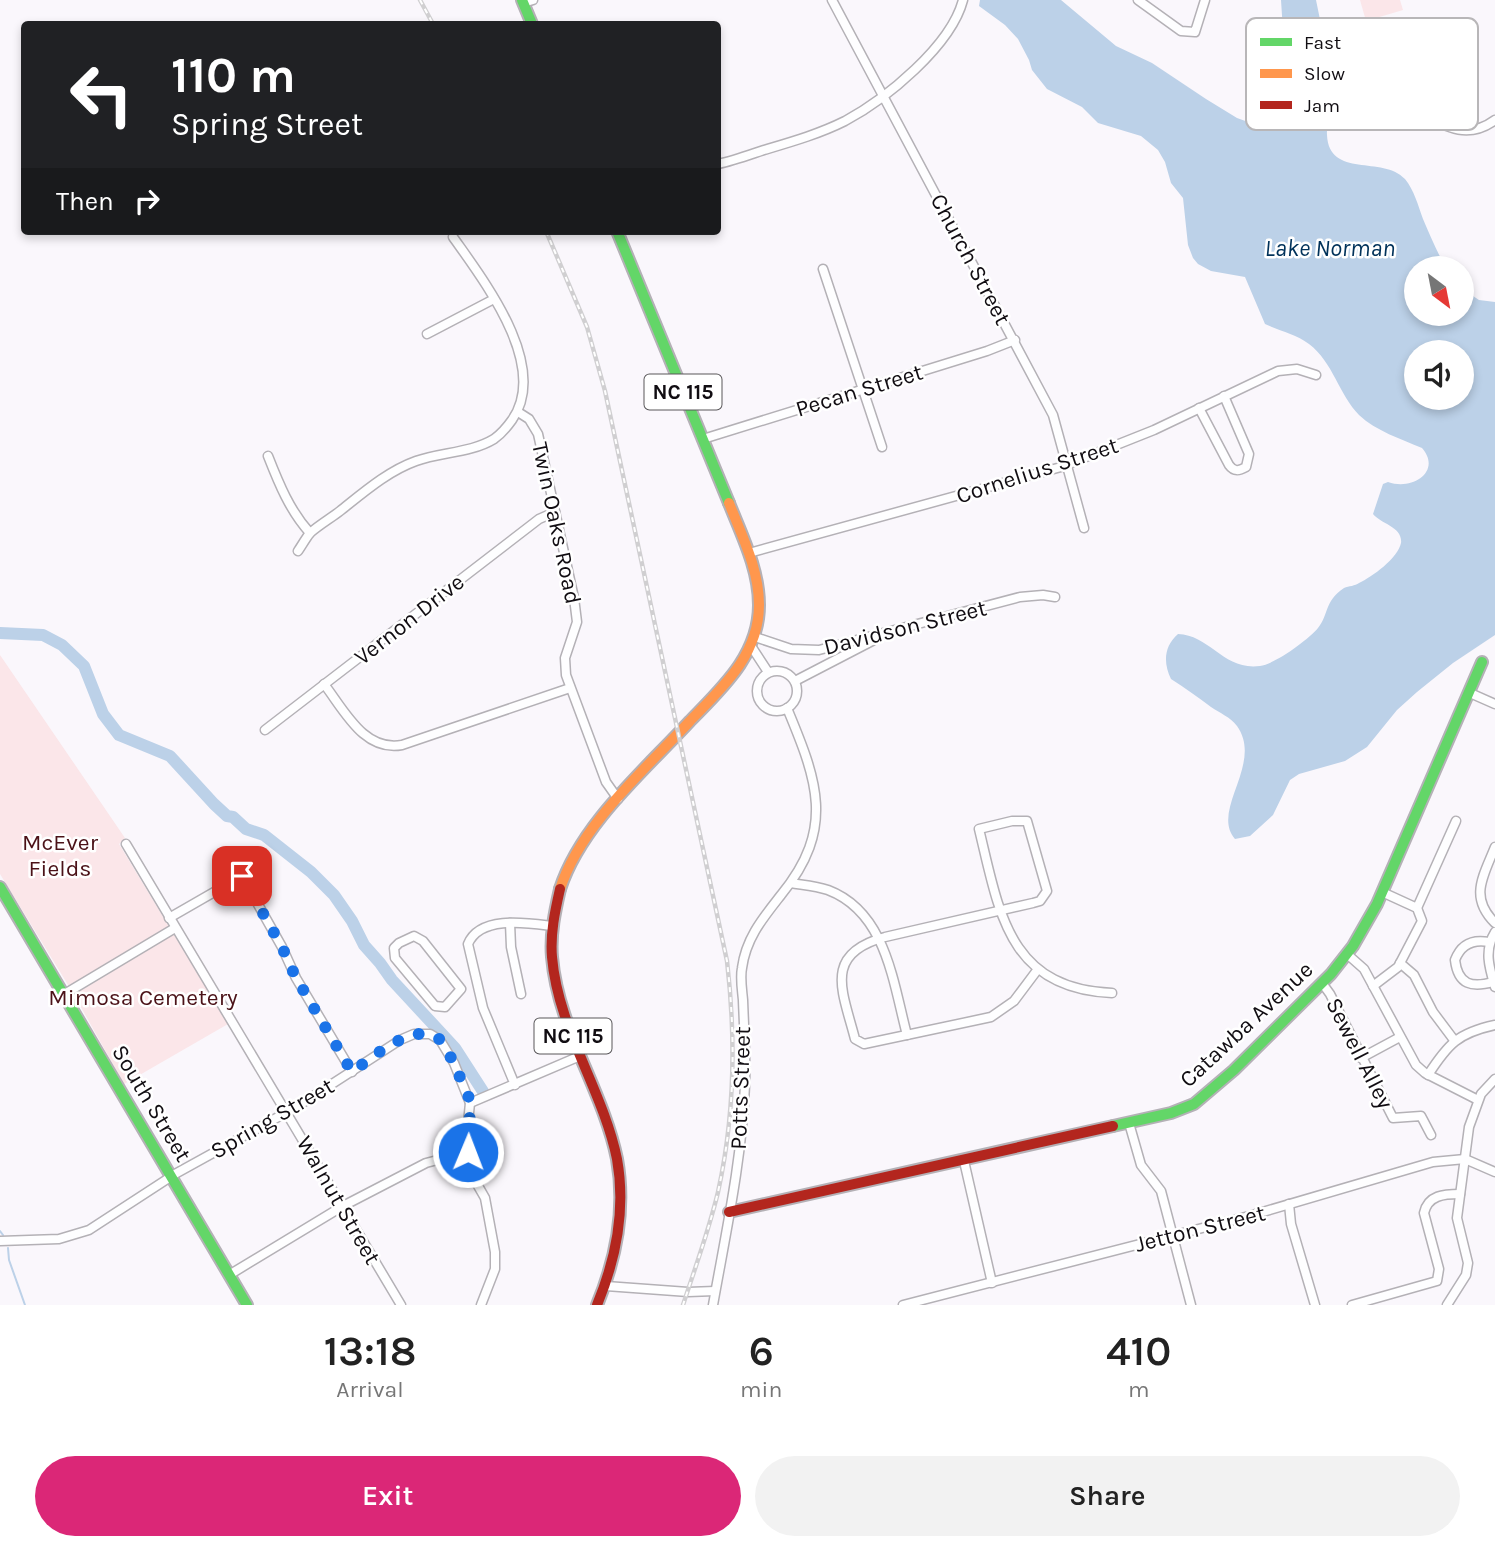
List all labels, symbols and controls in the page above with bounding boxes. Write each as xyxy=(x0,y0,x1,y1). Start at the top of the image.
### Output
legend xyxy=(1246,18,1478,130)
text: Fast xyxy=(1304,32,1341,54)
text: 110 m xyxy=(171,47,296,104)
icon: left xyxy=(56,49,147,140)
text: Slow xyxy=(1304,63,1345,85)
text: Jam xyxy=(1304,95,1340,117)
text: Spring Street xyxy=(171,106,363,143)
icon: right xyxy=(128,182,166,220)
text: Then xyxy=(56,186,114,217)
street label: Church Street xyxy=(925,189,1017,330)
water label: Lake Norman xyxy=(1265,234,1395,262)
north arrow xyxy=(1404,256,1474,326)
map controls xyxy=(1404,256,1474,410)
button: sound xyxy=(1404,340,1474,410)
street label: Pecan Street xyxy=(792,358,926,423)
road number: NC 115 xyxy=(644,374,722,410)
street label: Cornelius Street xyxy=(953,431,1122,509)
street label: Twin Oaks Road xyxy=(526,440,587,606)
street label: Vernon Drive xyxy=(349,568,470,671)
street label: Davidson Street xyxy=(821,594,990,661)
park label: McEver Fields xyxy=(22,829,99,882)
pin xyxy=(212,846,272,906)
icon: arrive xyxy=(223,857,261,895)
street label: Catawba Avenue xyxy=(1174,956,1319,1093)
park label: Mimosa Cemetery xyxy=(48,984,238,1011)
street label: Sewell Alley xyxy=(1320,993,1399,1114)
road number: NC 115 xyxy=(534,1018,612,1054)
street label: Potts Street xyxy=(725,1026,756,1150)
street label: South Street xyxy=(106,1040,197,1167)
street label: Spring Street xyxy=(206,1072,339,1165)
position arrow xyxy=(431,1115,505,1189)
street label: Walnut Street xyxy=(291,1131,386,1270)
street label: Jetton Street xyxy=(1132,1199,1268,1258)
text: 13:18 xyxy=(324,1326,416,1376)
text: 6 xyxy=(749,1326,774,1376)
text: 410 xyxy=(1106,1326,1171,1376)
text: Arrival xyxy=(336,1376,404,1403)
text: min xyxy=(740,1376,782,1403)
text: m xyxy=(1128,1376,1149,1403)
button: Exit xyxy=(35,1456,741,1536)
button: Share xyxy=(755,1456,1460,1536)

